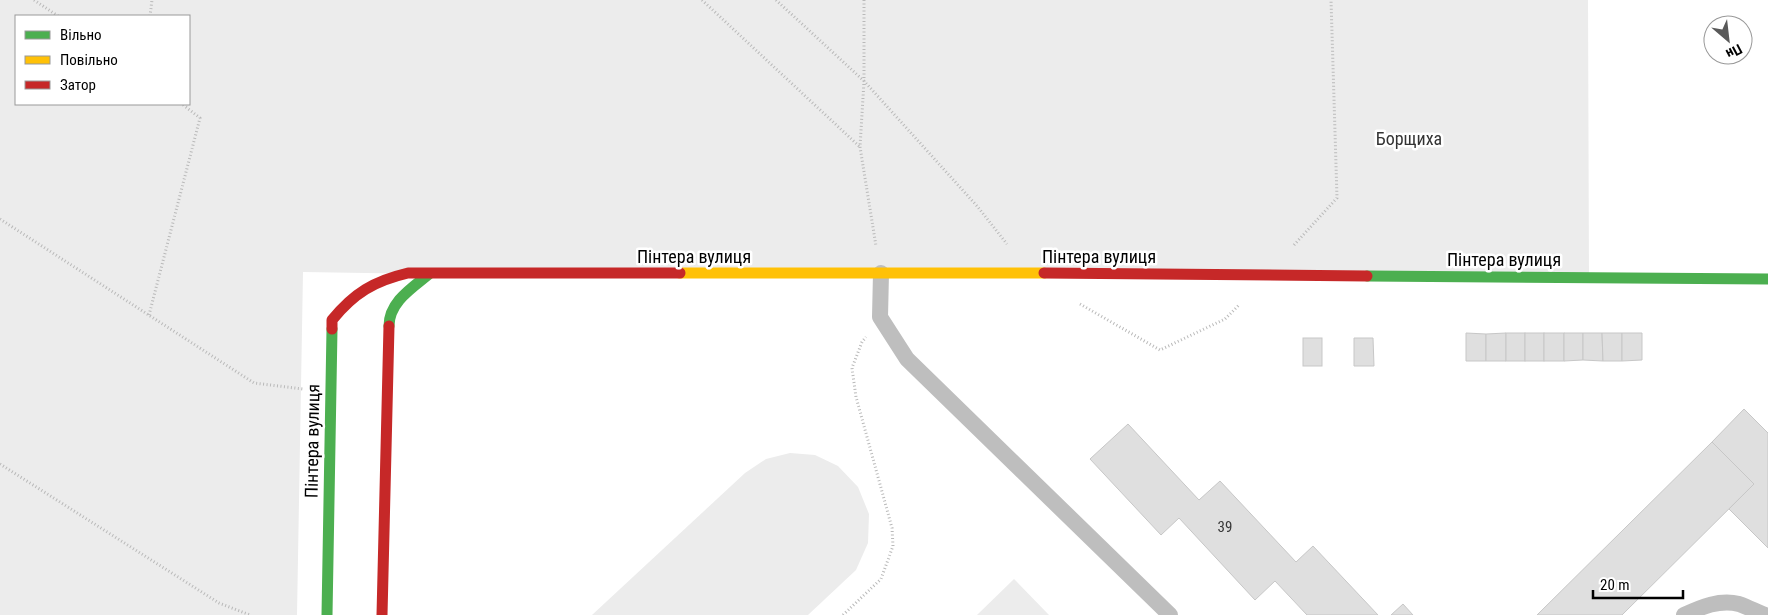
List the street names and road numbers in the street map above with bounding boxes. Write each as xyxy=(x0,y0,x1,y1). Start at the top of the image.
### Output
street label: Пінтера вулиця xyxy=(637,246,751,267)
street label: Пінтера вулиця xyxy=(1042,246,1156,267)
street label: Пінтера вулиця xyxy=(1447,249,1561,270)
street label: Пінтера вулиця xyxy=(301,384,323,498)

